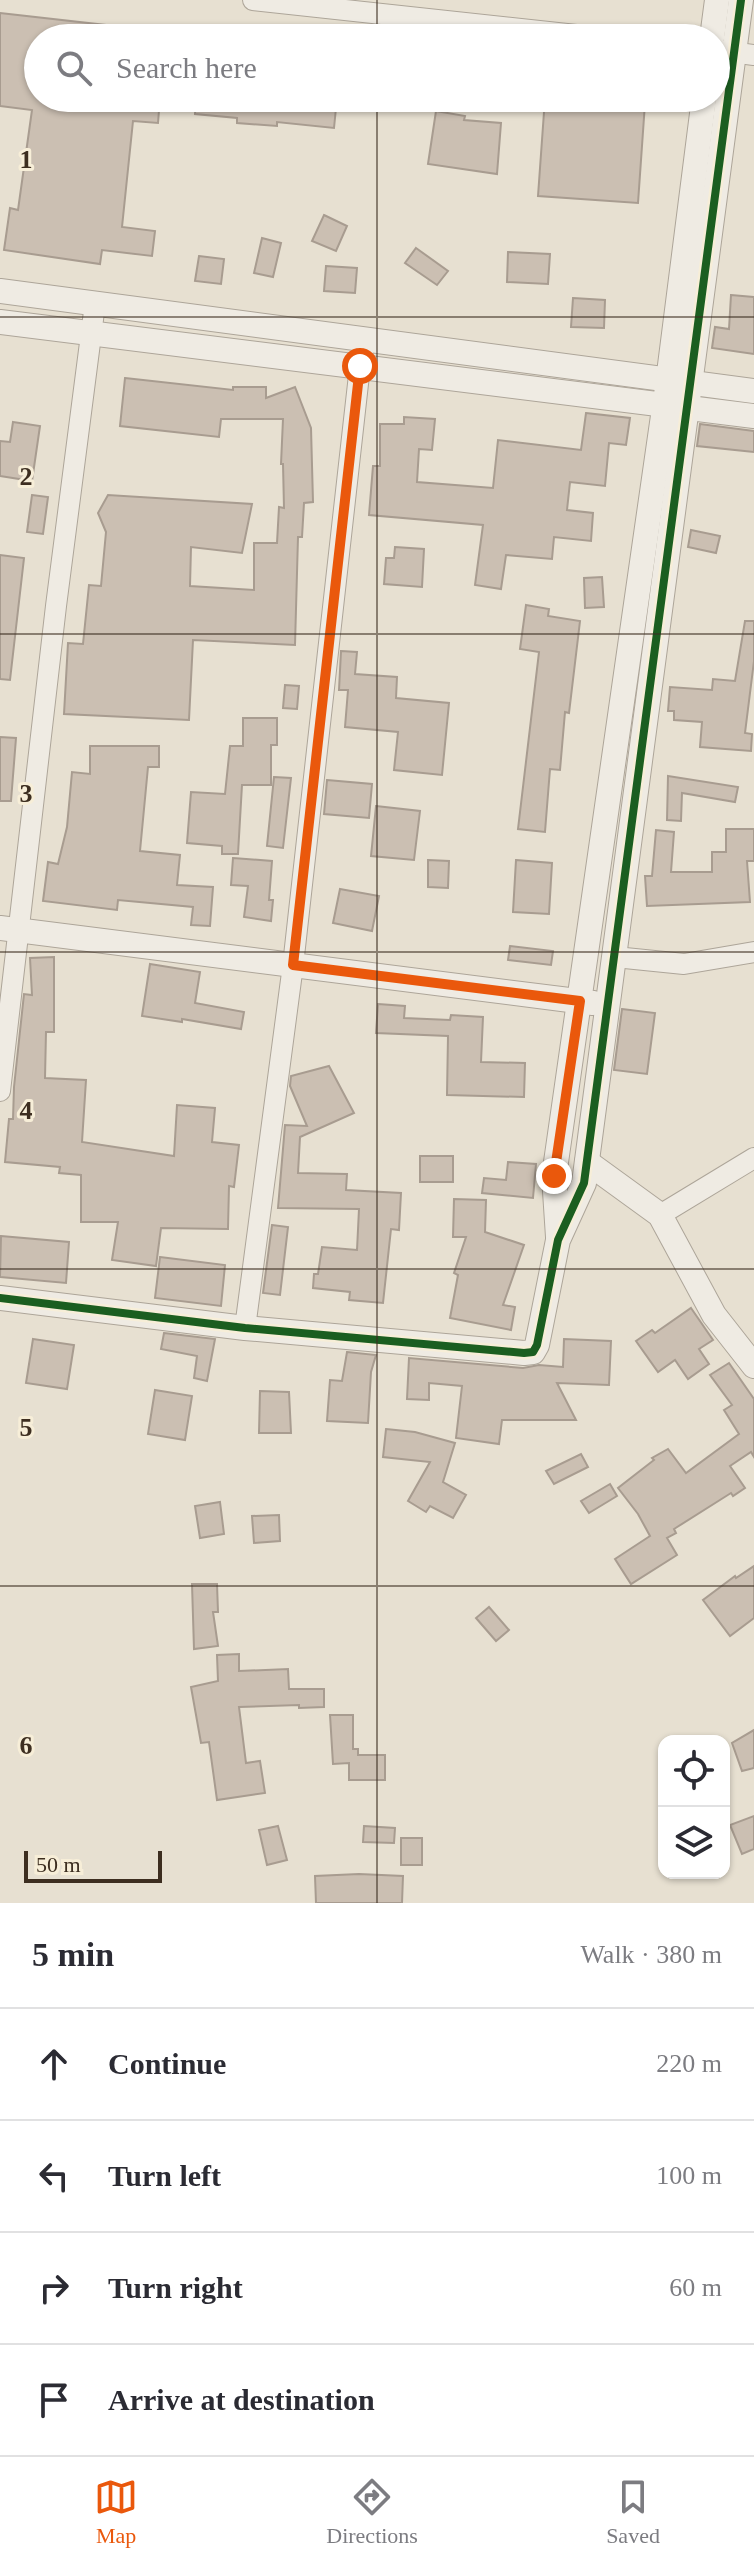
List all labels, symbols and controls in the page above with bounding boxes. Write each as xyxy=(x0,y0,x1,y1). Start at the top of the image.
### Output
search box xyxy=(24,24,730,112)
icon: search xyxy=(52,46,96,90)
text: Search here xyxy=(116,51,257,84)
text: 1 xyxy=(20,145,33,174)
route start xyxy=(342,348,378,384)
text: 2 xyxy=(20,462,33,491)
text: 3 xyxy=(20,779,33,808)
text: 4 xyxy=(20,1096,33,1125)
route end xyxy=(536,1158,572,1194)
text: 5 xyxy=(20,1413,33,1442)
text: 6 xyxy=(20,1731,33,1760)
map controls xyxy=(658,1735,730,1879)
button: locate xyxy=(658,1735,730,1807)
button: layers xyxy=(658,1807,730,1879)
scale bar xyxy=(24,1847,162,1883)
text: 50 m xyxy=(36,1852,81,1877)
text: 5 min xyxy=(32,1936,114,1973)
text: Walk · 380 m xyxy=(580,1940,722,1969)
icon: ahead xyxy=(32,2042,76,2086)
text: Continue xyxy=(108,2047,226,2080)
text: 220 m xyxy=(656,2049,722,2078)
icon: left xyxy=(32,2154,76,2198)
text: Turn left xyxy=(108,2159,221,2192)
text: 100 m xyxy=(656,2161,722,2190)
icon: right xyxy=(32,2266,76,2310)
text: Turn right xyxy=(108,2271,243,2304)
text: 60 m xyxy=(669,2273,722,2302)
icon: arrive xyxy=(32,2378,76,2422)
text: Arrive at destination xyxy=(108,2383,375,2416)
tab: Map xyxy=(94,2475,138,2549)
tab: Directions xyxy=(326,2475,418,2549)
tab: Saved xyxy=(606,2475,660,2549)

